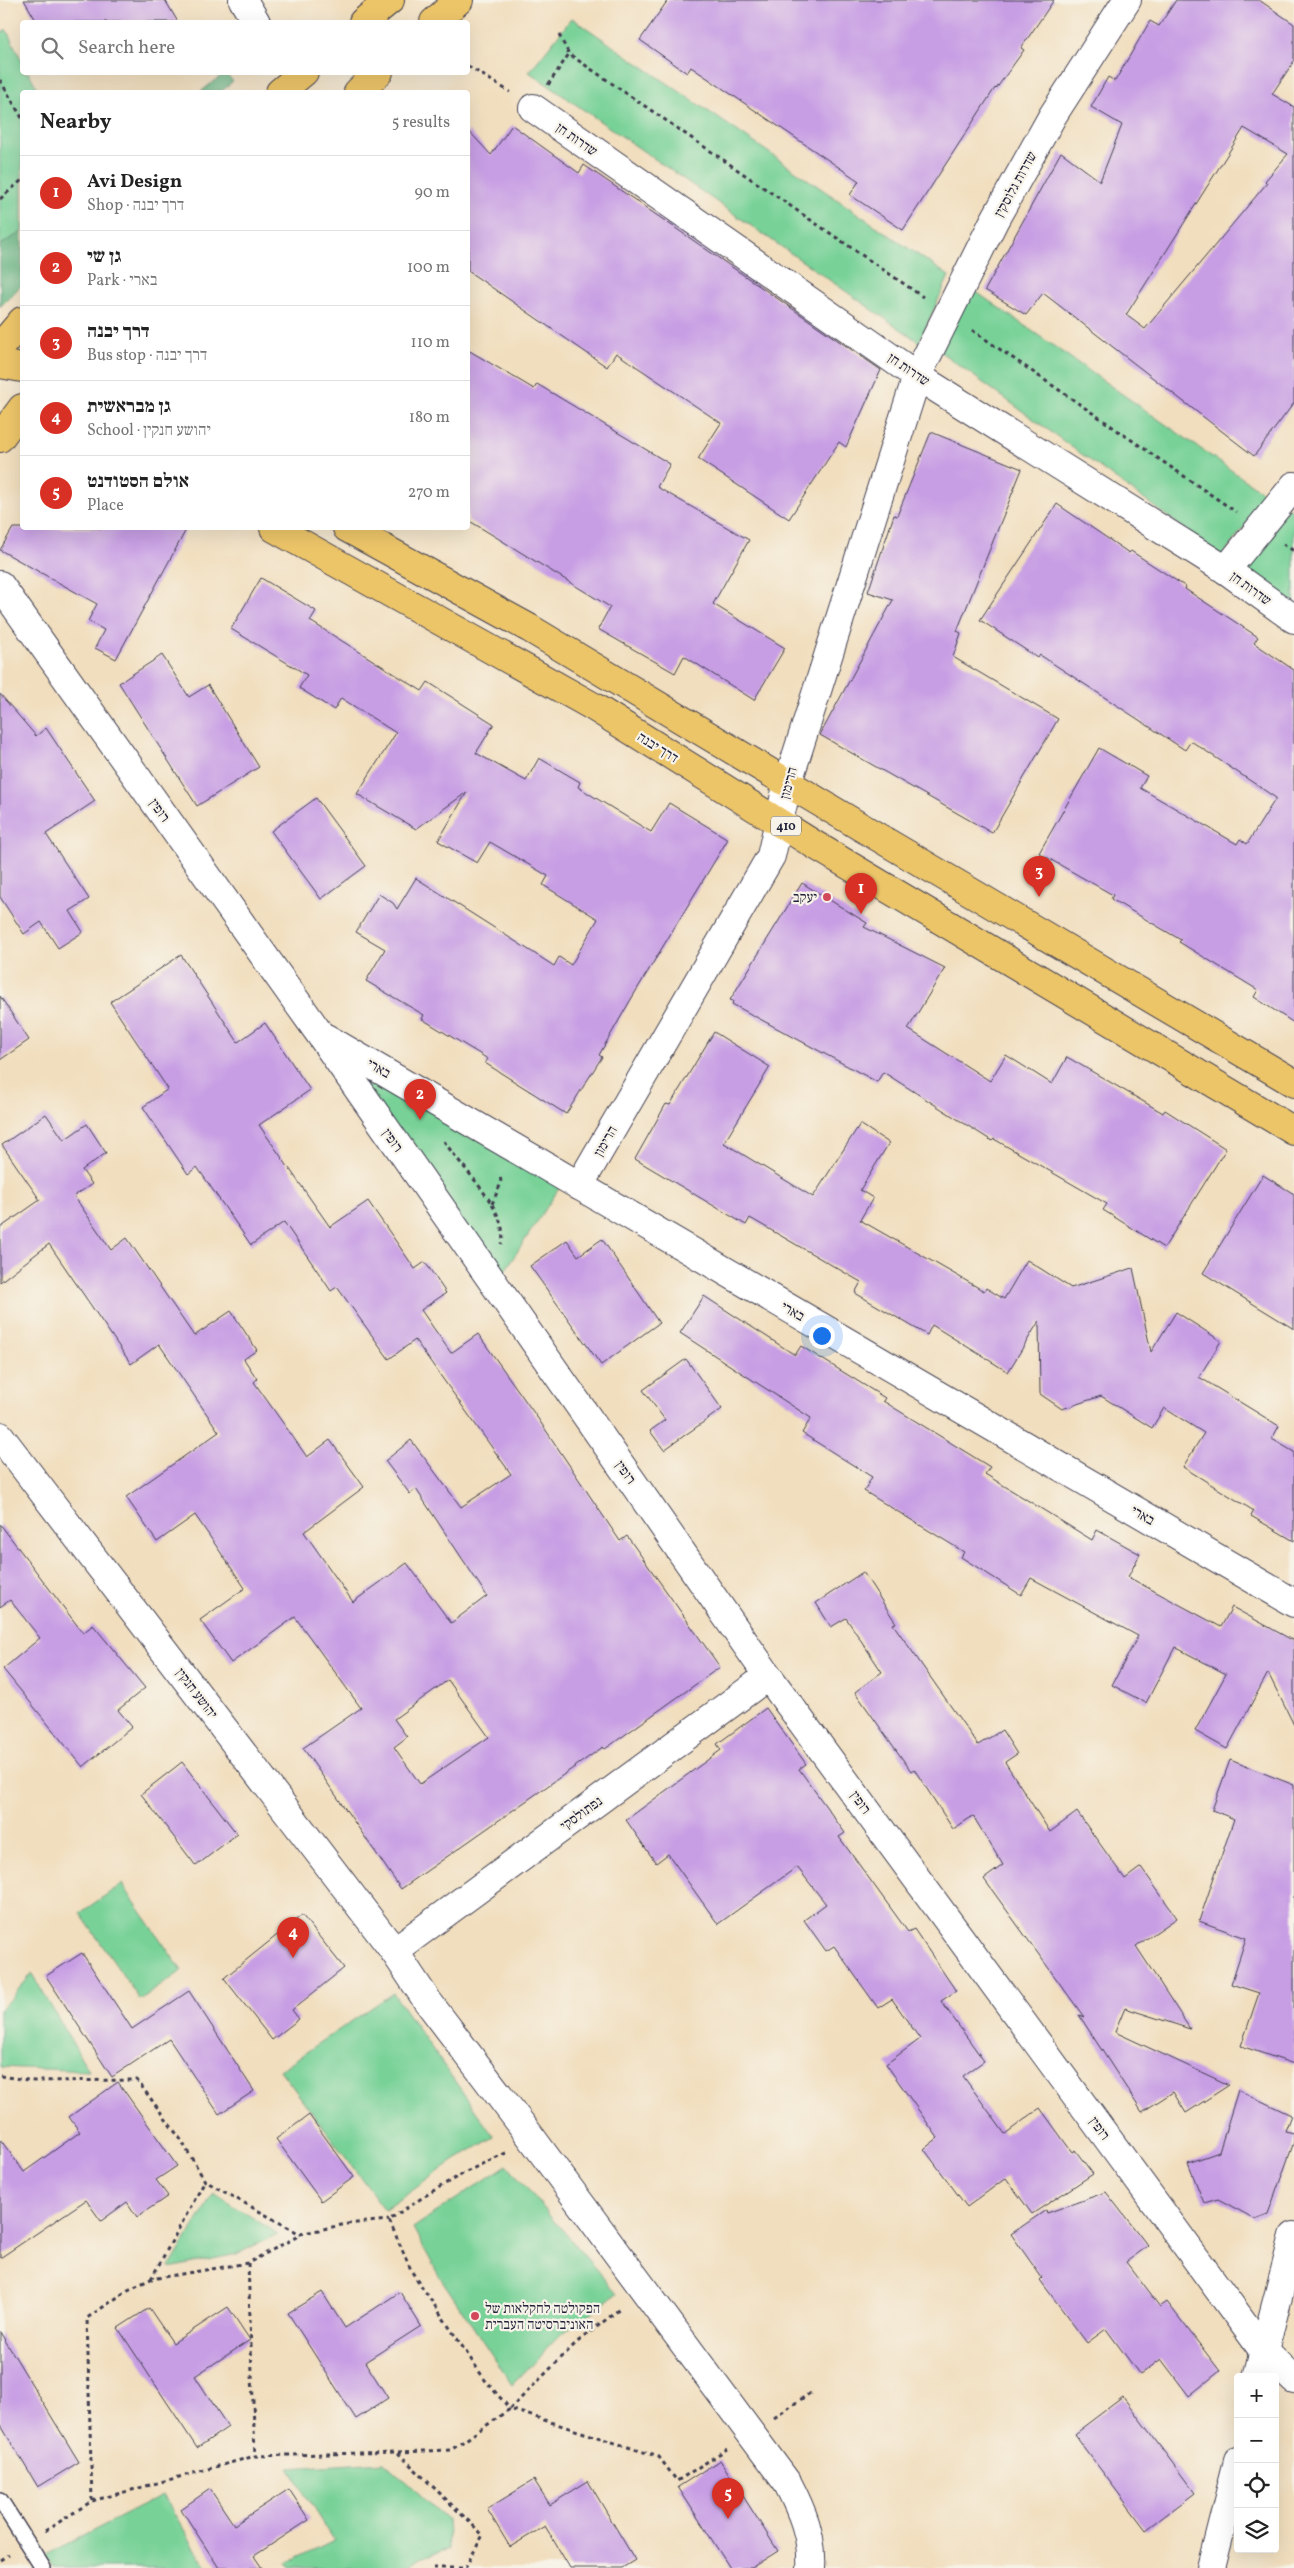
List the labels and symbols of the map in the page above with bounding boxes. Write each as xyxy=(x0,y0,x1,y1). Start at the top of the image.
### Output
street label: שדרות חן xyxy=(552,119,601,162)
street label: שדרות גלוסקין xyxy=(990,148,1042,221)
street label: שדרות חן xyxy=(883,349,933,391)
street label: שדרות חן xyxy=(1226,568,1275,611)
street label: דרך יבנה xyxy=(633,728,681,768)
street label: הרימון xyxy=(776,765,803,802)
street label: רופין xyxy=(144,795,174,826)
road number: 410 xyxy=(771,816,801,836)
pin: 3 xyxy=(1023,856,1055,897)
pin: 1 xyxy=(845,873,877,914)
place label: יעקב xyxy=(793,889,817,908)
marker: יעקב xyxy=(821,891,833,903)
street label: בארי xyxy=(363,1055,394,1084)
pin: 2 xyxy=(404,1079,436,1120)
street label: הרימון xyxy=(590,1123,623,1161)
street label: רופין xyxy=(377,1125,407,1156)
street label: בארי xyxy=(777,1298,808,1327)
your location xyxy=(809,1323,835,1349)
street label: רופין xyxy=(610,1457,640,1488)
street label: בארי xyxy=(1127,1502,1158,1531)
street label: יהושע חנקין xyxy=(170,1665,221,1723)
street label: רופין xyxy=(845,1787,875,1818)
street label: נפתולסקי xyxy=(557,1792,607,1836)
pin: 4 xyxy=(277,1917,309,1958)
street label: רופין xyxy=(1084,2113,1114,2144)
place label: הפקולטה לחקלאות של האוניברסיטה העברית xyxy=(485,2300,600,2335)
marker: הפקולטה לחקלאות של האוניברסיטה העברית xyxy=(469,2310,481,2322)
pin: 5 xyxy=(712,2478,744,2519)

